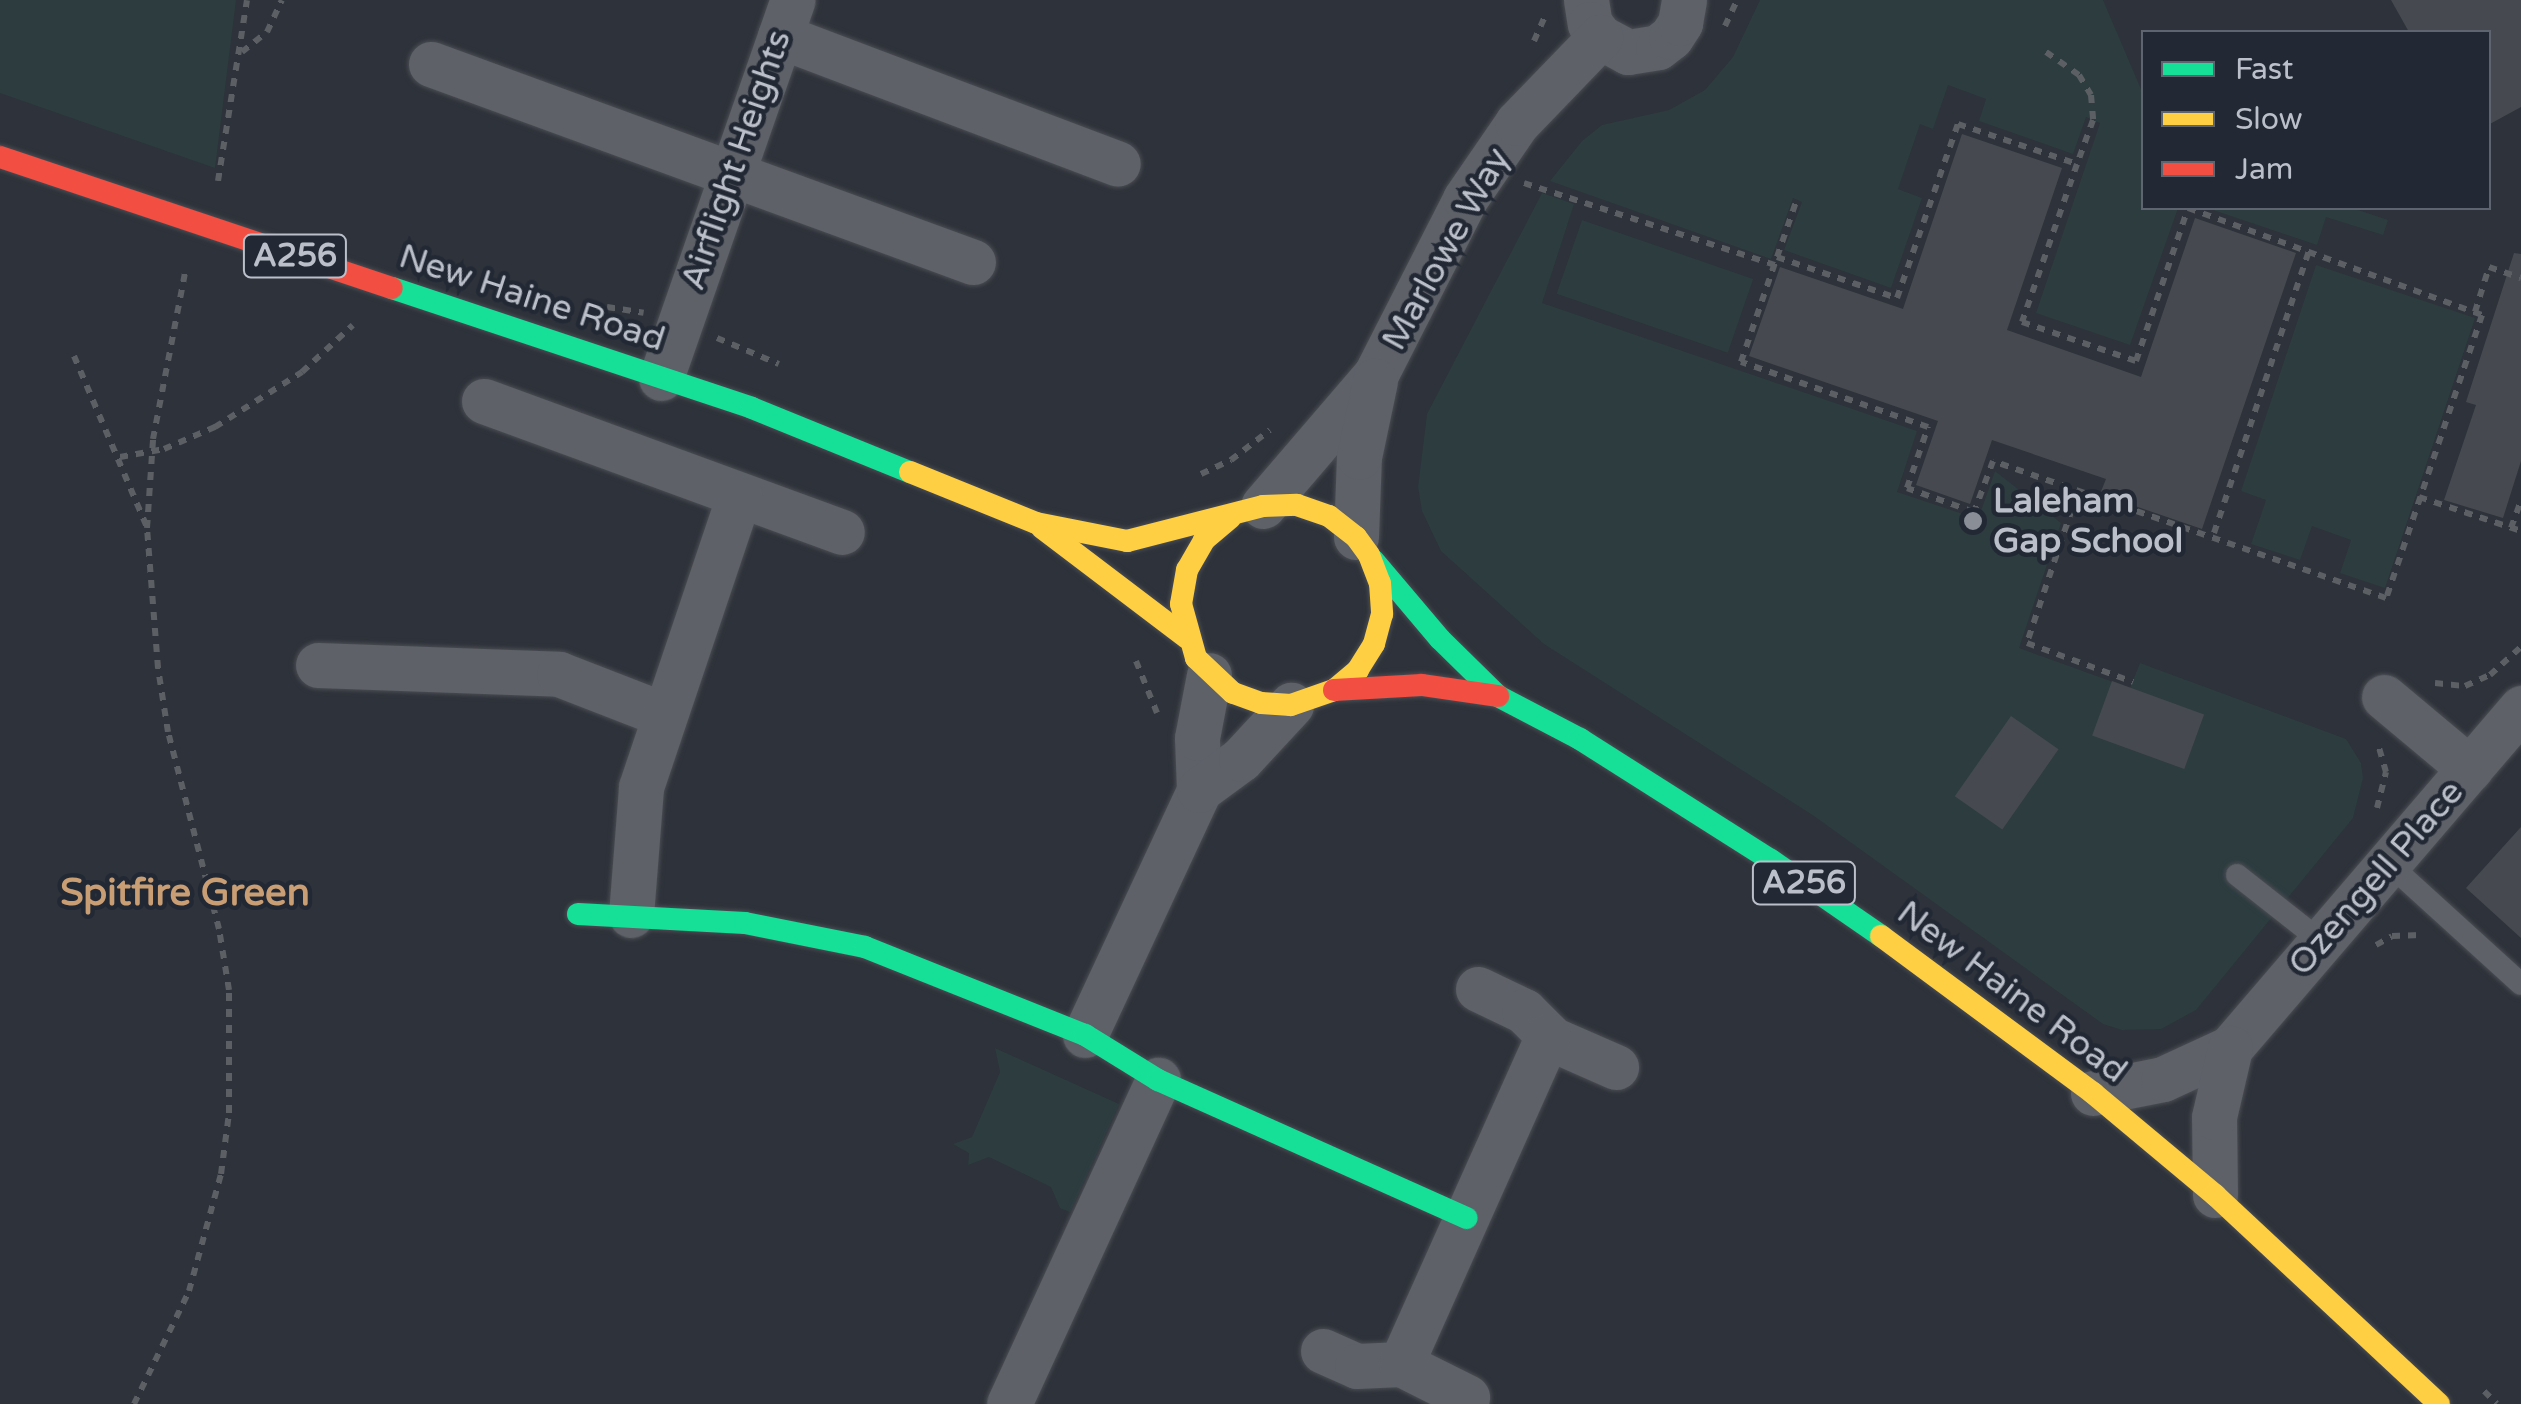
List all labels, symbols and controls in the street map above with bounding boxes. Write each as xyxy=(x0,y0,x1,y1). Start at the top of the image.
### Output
street label: Airflight Heights xyxy=(672,25,800,295)
legend xyxy=(2141,30,2491,210)
text: Fast xyxy=(2235,51,2294,88)
text: Slow xyxy=(2235,101,2303,138)
street label: Marlowe Way xyxy=(1373,140,1519,358)
text: Jam xyxy=(2235,151,2293,188)
road number: A256 xyxy=(242,229,348,283)
street label: New Haine Road xyxy=(394,235,670,361)
place label: Laleham Gap School xyxy=(1993,480,2183,562)
marker: Laleham Gap School xyxy=(1962,510,1984,532)
street label: Ozengell Place xyxy=(2280,772,2472,984)
road number: A256 xyxy=(1752,856,1856,910)
district label: Spitfire Green xyxy=(60,871,310,917)
street label: New Haine Road xyxy=(1889,892,2135,1092)

